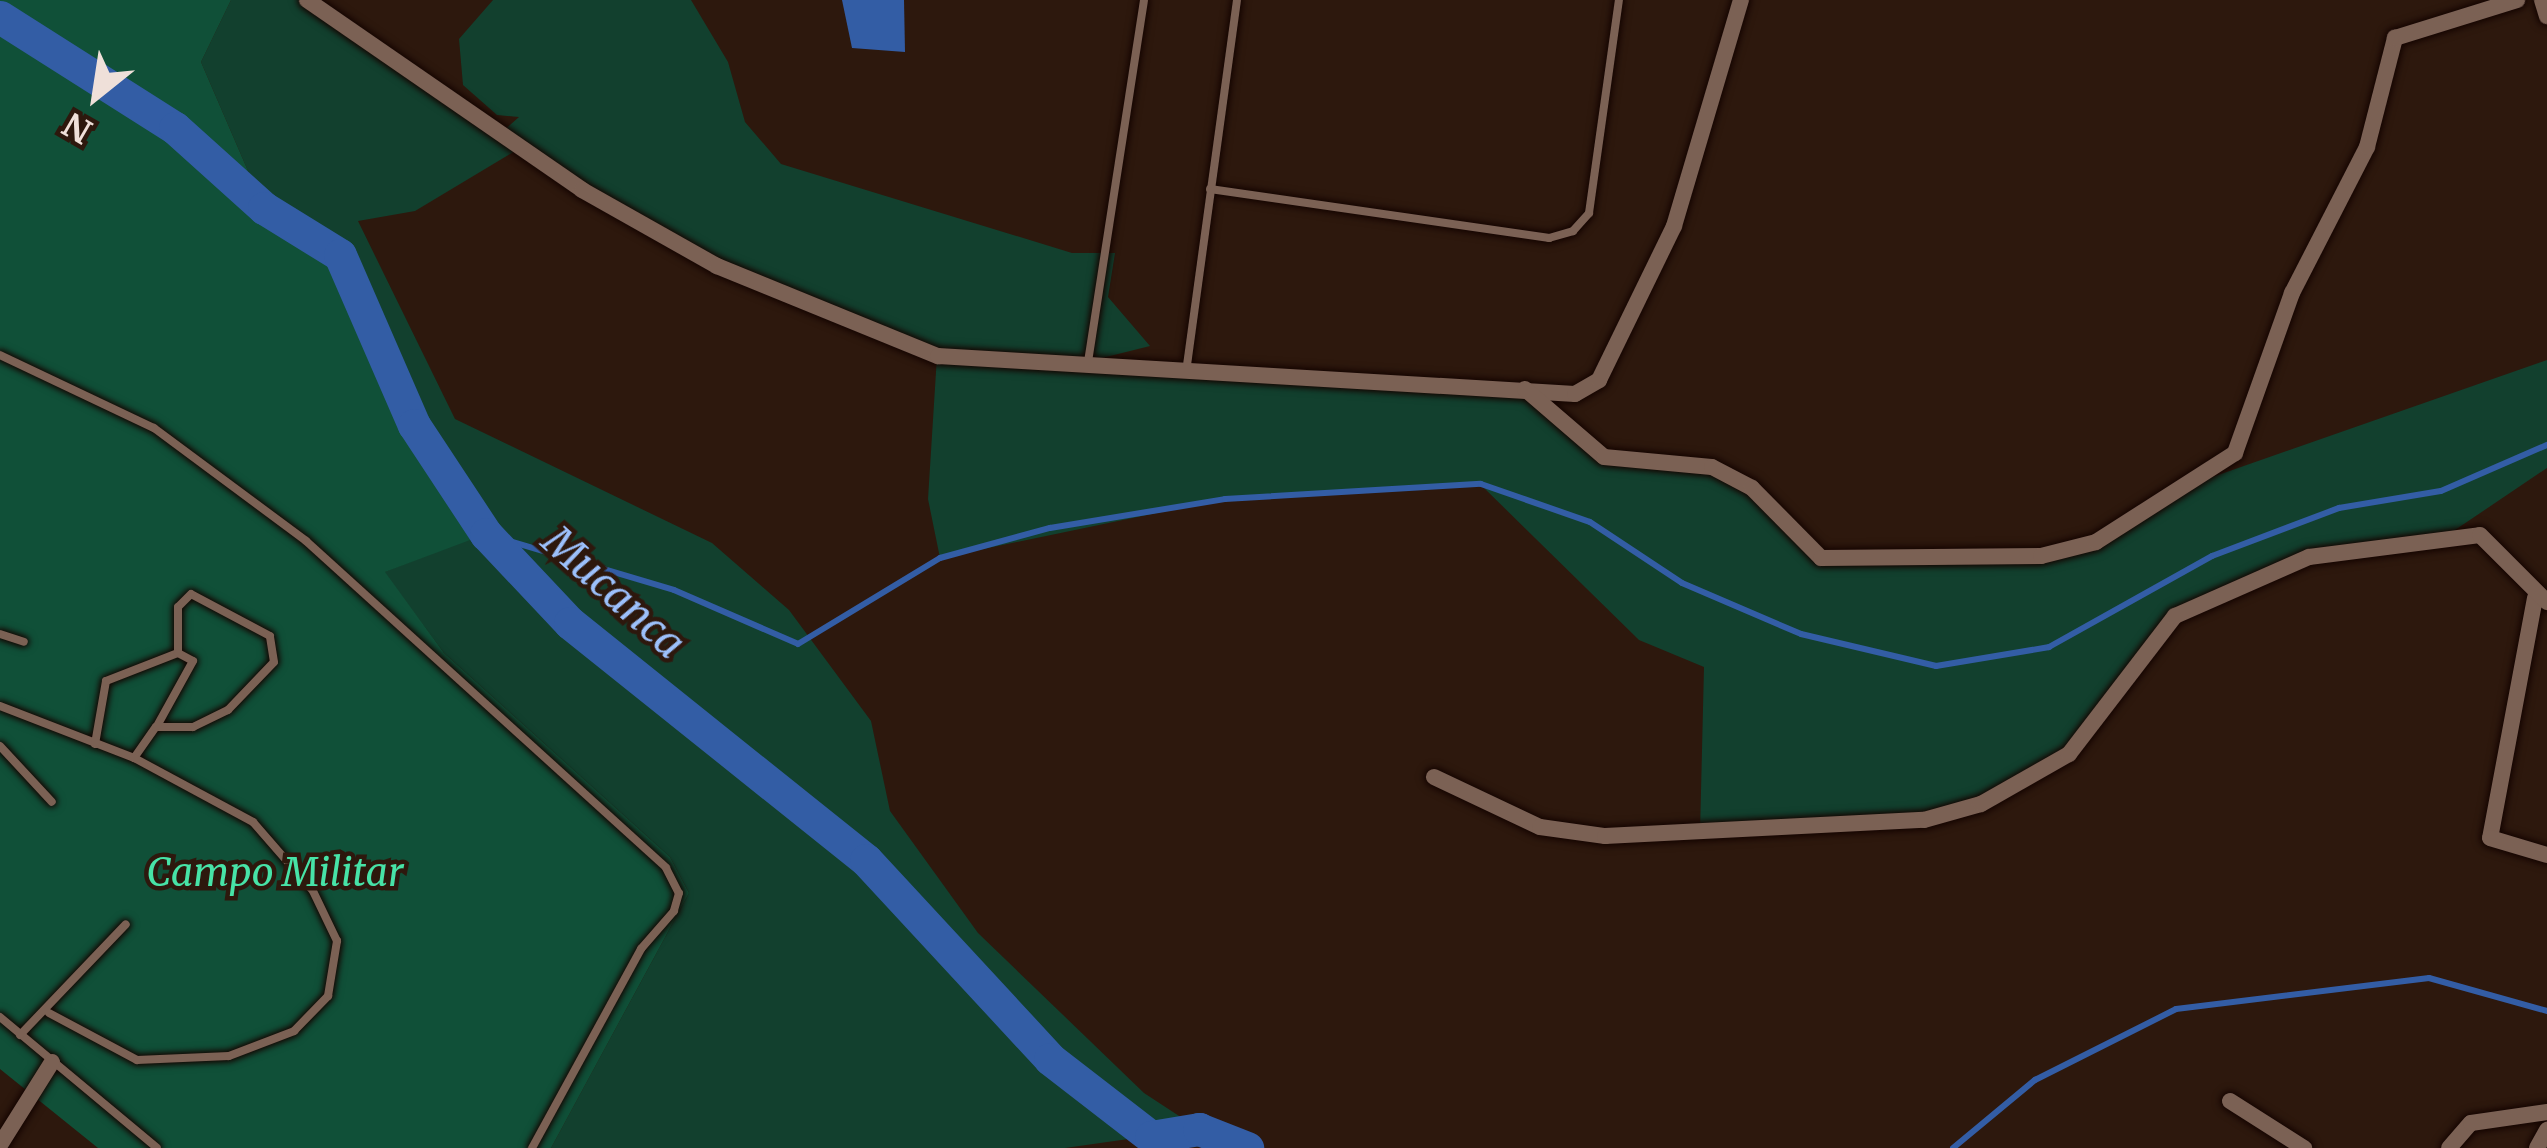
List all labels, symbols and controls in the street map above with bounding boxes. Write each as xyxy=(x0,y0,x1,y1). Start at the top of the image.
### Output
north arrow xyxy=(36,36,156,156)
text: N xyxy=(56,103,99,152)
water label: Mucanca xyxy=(533,515,695,669)
park label: Campo Militar xyxy=(146,850,404,896)

